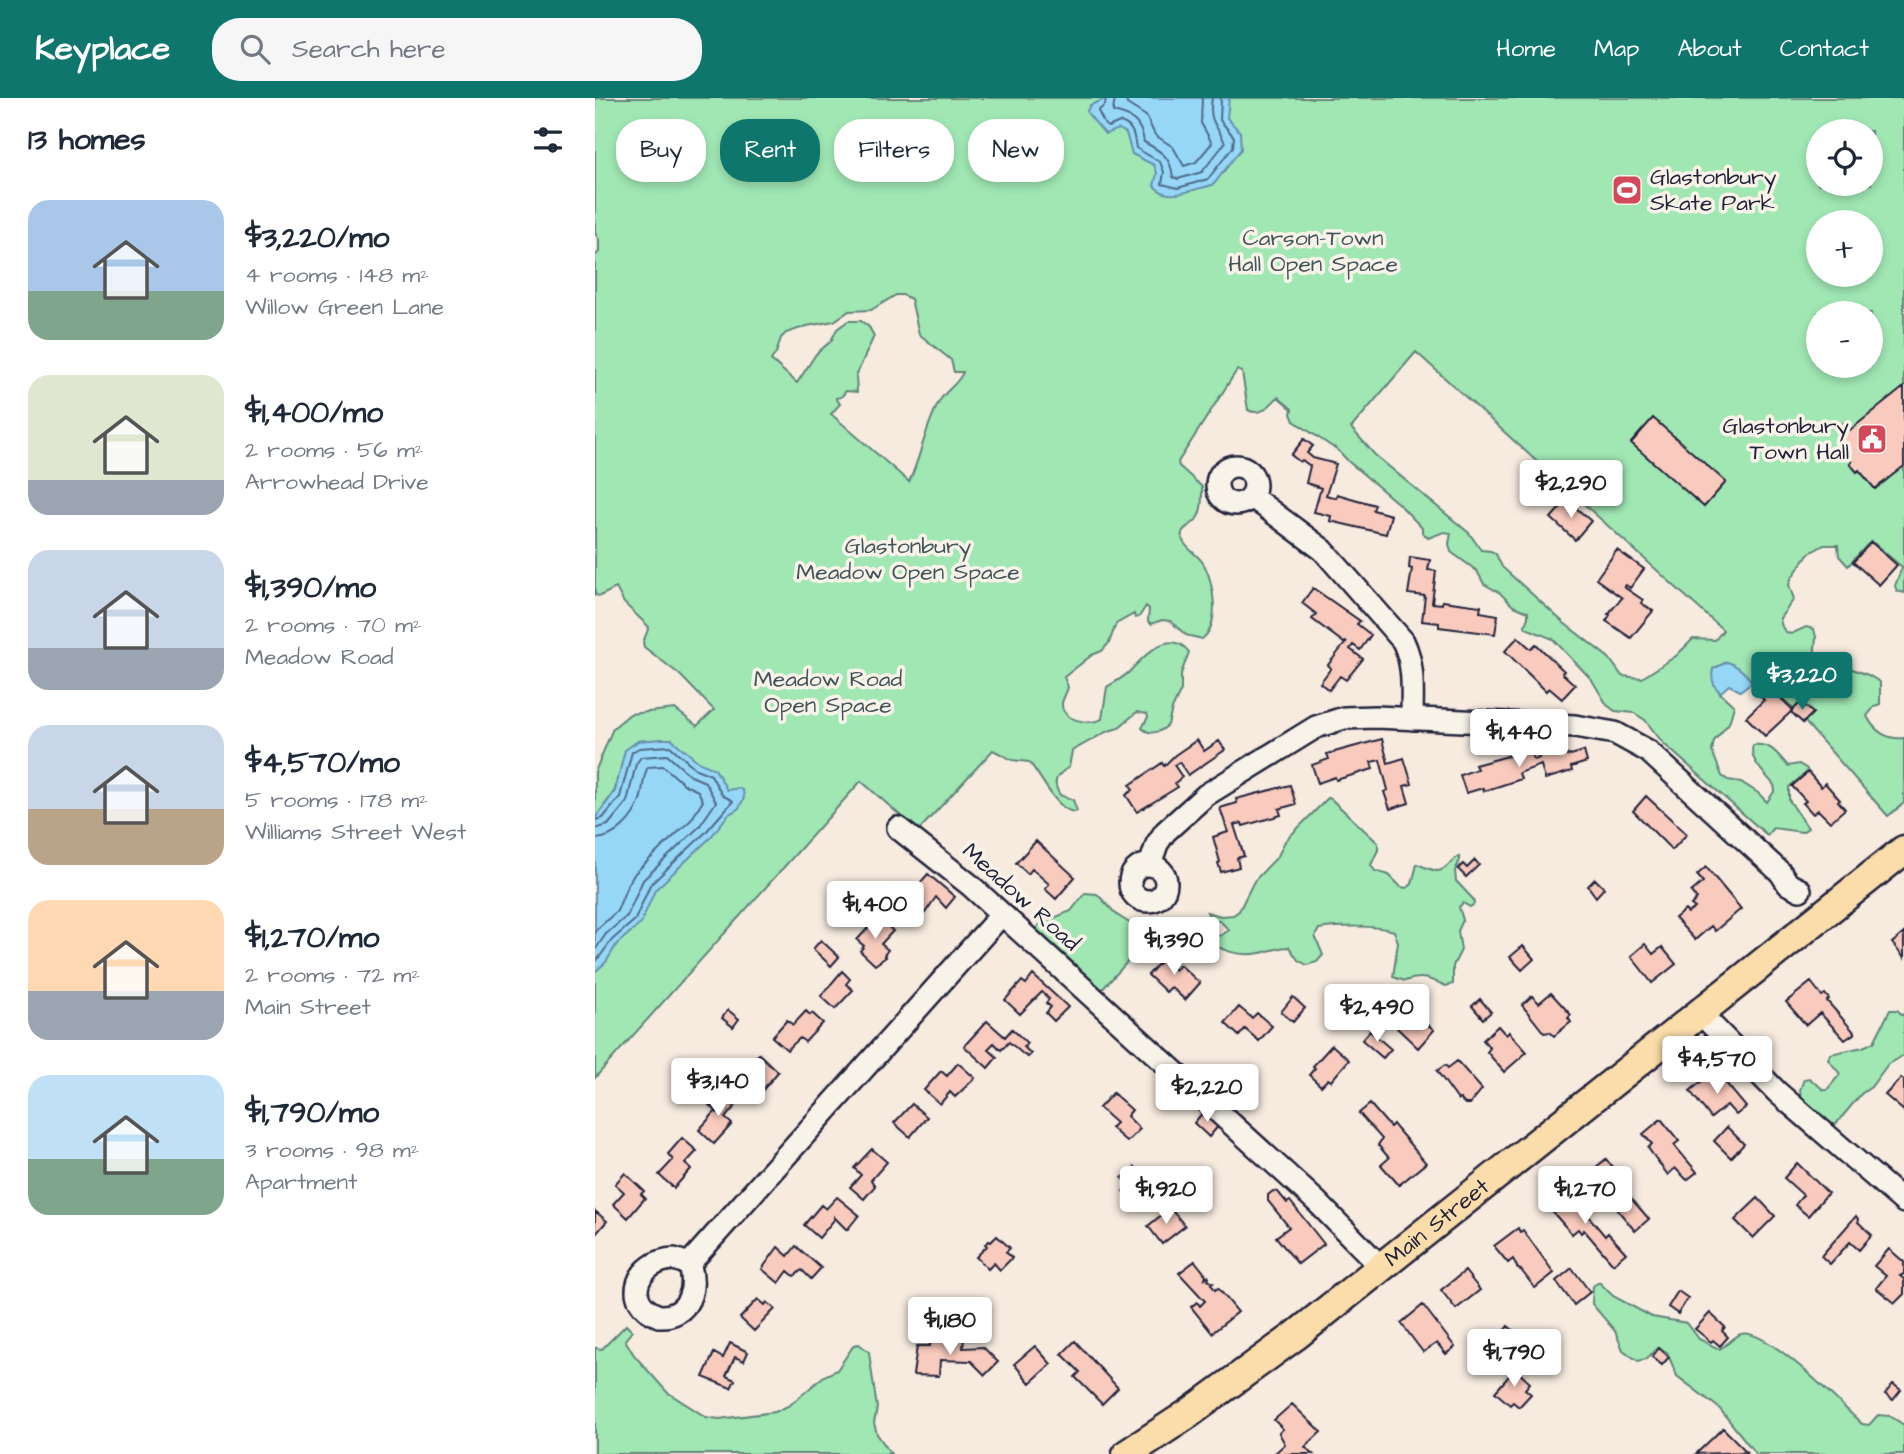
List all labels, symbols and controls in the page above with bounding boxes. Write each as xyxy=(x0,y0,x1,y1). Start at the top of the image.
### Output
search box xyxy=(212,18,702,81)
text: Keyplace xyxy=(35,26,170,72)
icon: search xyxy=(236,30,274,68)
text: Search here xyxy=(292,31,445,67)
text: Home xyxy=(1496,32,1556,66)
text: Map xyxy=(1594,32,1639,66)
text: About xyxy=(1677,32,1742,66)
text: Contact xyxy=(1780,32,1869,66)
text: 13 homes xyxy=(28,119,145,161)
chip: Buy xyxy=(616,119,706,182)
chip: Rent xyxy=(720,119,820,182)
chip: Filters xyxy=(834,119,954,182)
chip: New xyxy=(968,119,1064,182)
map controls xyxy=(1806,119,1883,378)
button: locate xyxy=(1806,119,1883,196)
icon: filters xyxy=(529,121,567,159)
place label: Glastonbury Skate Park xyxy=(1650,161,1777,219)
sports icon: Glastonbury Skate Park xyxy=(1610,173,1644,207)
button: + xyxy=(1806,210,1883,287)
text: $3,220/mo xyxy=(245,217,389,259)
park label: Carson–Town Hall Open Space xyxy=(1228,222,1398,280)
icon: home xyxy=(84,228,168,312)
text: 4 rooms · 148 m² xyxy=(245,259,429,291)
text: Willow Green Lane xyxy=(245,291,444,323)
button: − xyxy=(1806,301,1883,378)
text: $1,400/mo xyxy=(245,392,383,434)
icon: home xyxy=(84,403,168,487)
place label: Glastonbury Town Hall xyxy=(1723,410,1849,468)
public building icon: Glastonbury Town Hall xyxy=(1855,422,1889,456)
text: 2 rooms · 56 m² xyxy=(245,434,423,466)
pin: $2,290 xyxy=(1514,460,1628,520)
text: Arrowhead Drive xyxy=(245,466,429,498)
text: $2,290 xyxy=(1536,467,1606,499)
park label: Glastonbury Meadow Open Space xyxy=(796,530,1020,588)
text: $1,390/mo xyxy=(245,567,376,609)
icon: home xyxy=(84,578,168,662)
text: 2 rooms · 70 m² xyxy=(245,609,421,641)
text: Meadow Road xyxy=(245,641,394,673)
pin: $3,220 xyxy=(1745,652,1859,712)
text: $3,220 xyxy=(1767,659,1837,691)
park label: Meadow Road Open Space xyxy=(754,663,902,721)
pin: $1,440 xyxy=(1462,710,1576,769)
text: $1,440 xyxy=(1486,716,1552,748)
text: $4,570/mo xyxy=(245,742,400,784)
icon: home xyxy=(84,753,168,837)
text: 5 rooms · 178 m² xyxy=(245,784,428,816)
text: Williams Street West xyxy=(245,816,466,848)
street label: Meadow Road xyxy=(955,835,1087,959)
pin: $1,400 xyxy=(818,882,932,941)
text: $1,400 xyxy=(843,888,907,920)
text: $1,270/mo xyxy=(245,917,379,959)
pin: $1,390 xyxy=(1117,918,1231,977)
text: $1,390 xyxy=(1144,924,1204,956)
icon: home xyxy=(84,928,168,1012)
text: 2 rooms · 72 m² xyxy=(245,959,420,991)
pin: $2,490 xyxy=(1320,984,1434,1044)
text: Main Street xyxy=(245,991,371,1023)
text: $2,490 xyxy=(1340,991,1414,1023)
pin: $4,570 xyxy=(1660,1037,1774,1096)
text: $4,570 xyxy=(1678,1043,1756,1075)
pin: $3,140 xyxy=(661,1058,775,1118)
text: $3,140 xyxy=(687,1065,749,1097)
pin: $2,220 xyxy=(1150,1065,1264,1124)
text: $2,220 xyxy=(1172,1071,1242,1103)
text: $1,790/mo xyxy=(245,1092,379,1134)
icon: home xyxy=(84,1103,168,1187)
text: 3 rooms · 98 m² xyxy=(245,1134,419,1166)
text: Apartment xyxy=(245,1166,357,1198)
pin: $1,920 xyxy=(1109,1166,1223,1226)
pin: $1,270 xyxy=(1528,1166,1642,1226)
street label: Main Street xyxy=(1378,1170,1497,1274)
text: $1,920 xyxy=(1136,1173,1196,1205)
text: $1,270 xyxy=(1554,1173,1616,1205)
pin: $1,180 xyxy=(893,1298,1007,1357)
text: $1,180 xyxy=(924,1304,976,1336)
pin: $1,790 xyxy=(1457,1330,1571,1389)
text: $1,790 xyxy=(1483,1336,1545,1368)

